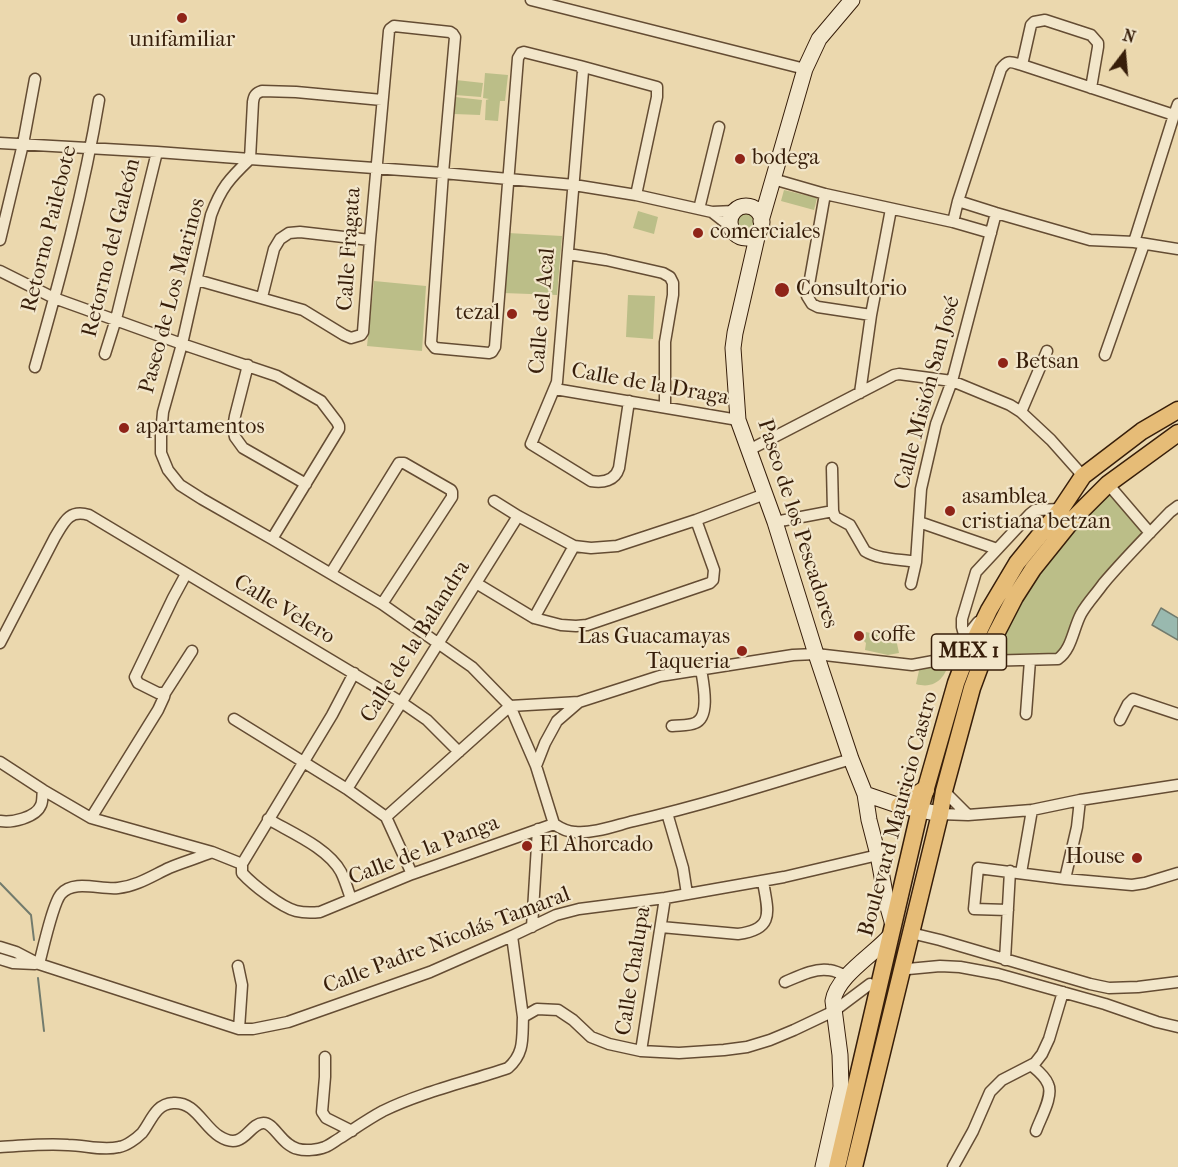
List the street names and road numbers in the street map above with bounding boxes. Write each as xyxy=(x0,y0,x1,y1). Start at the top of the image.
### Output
street label: Retorno Pailebote xyxy=(16,143,84,315)
street label: Retorno del Galeón xyxy=(77,156,147,340)
street label: Calle Fragata xyxy=(333,186,367,312)
street label: Paseo de Los Marinos xyxy=(134,195,212,397)
street label: Calle del Acal xyxy=(524,247,562,375)
street label: Calle Misión San José xyxy=(889,293,967,493)
street label: Calle de la Draga xyxy=(569,358,731,412)
street label: Paseo de los Pescadores xyxy=(751,416,843,632)
street label: Calle de la Balandra xyxy=(356,556,476,728)
street label: Calle Velero xyxy=(229,569,339,651)
road number: MEX 1 xyxy=(932,634,1006,670)
street label: Boulevard Mauricio Castro xyxy=(854,689,944,939)
street label: Calle de la Panga xyxy=(345,810,503,892)
street label: Calle Padre Nicolás Tamaral xyxy=(320,882,574,1000)
street label: Calle Chalupa xyxy=(611,905,657,1037)

